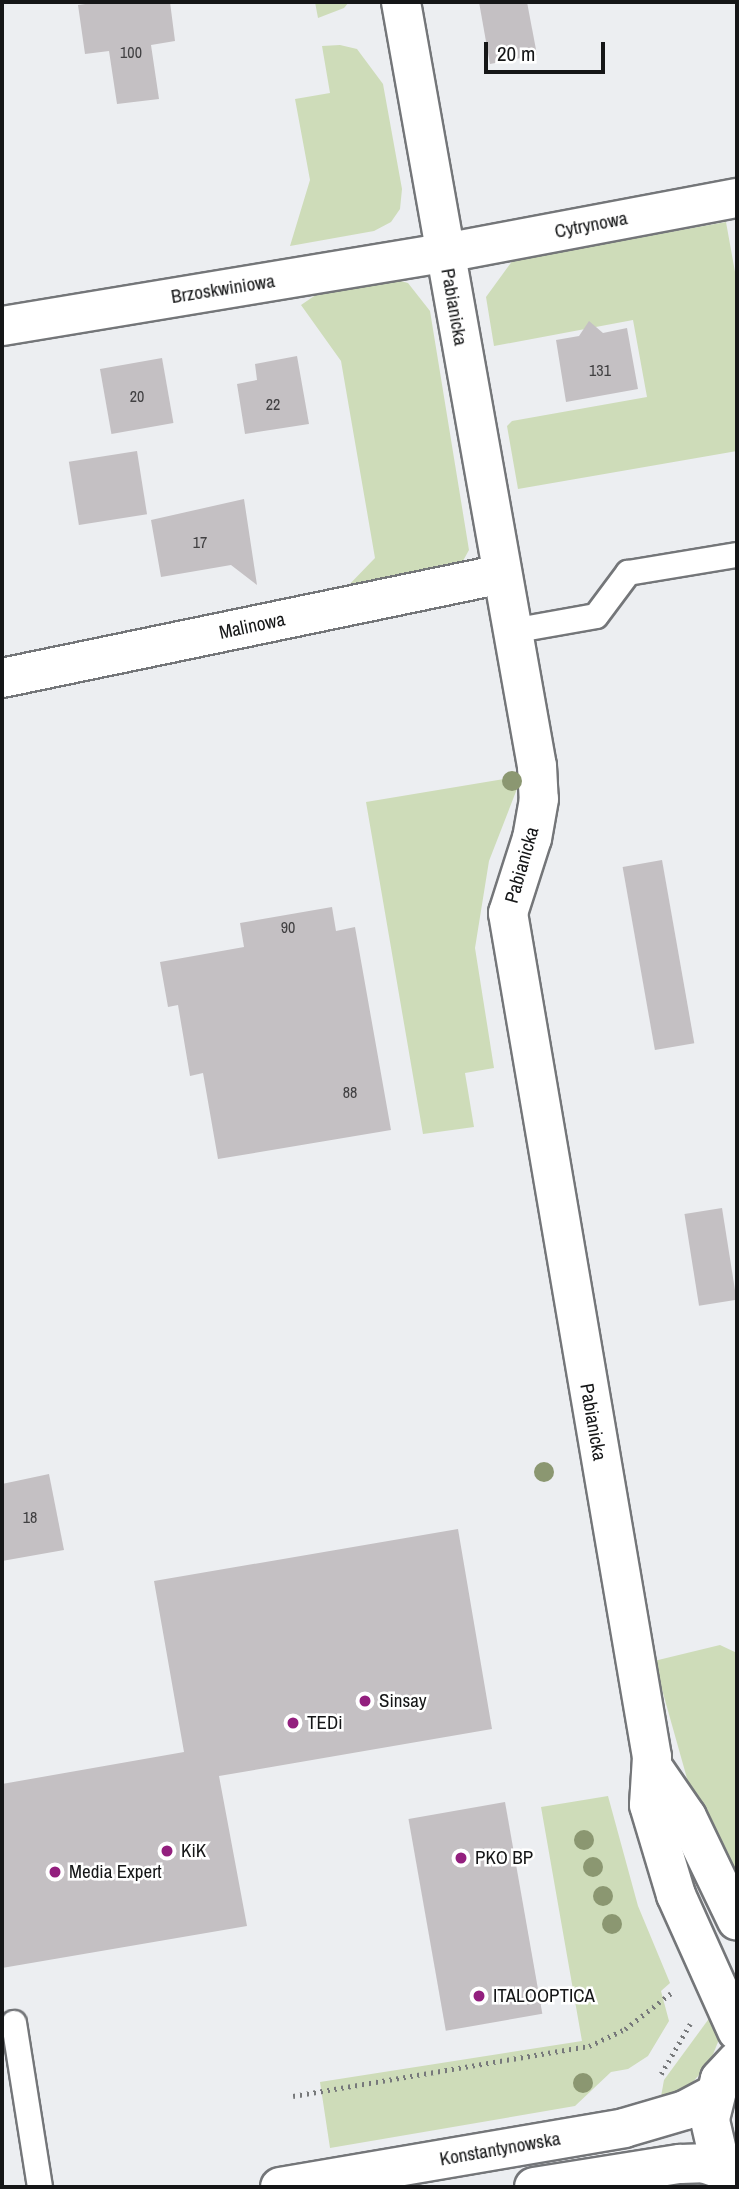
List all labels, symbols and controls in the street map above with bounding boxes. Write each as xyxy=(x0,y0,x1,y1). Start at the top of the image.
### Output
scale bar xyxy=(487,28,608,72)
text: 20 m xyxy=(497,39,535,68)
house number: 100 xyxy=(120,42,142,62)
street label: Cytrynowa xyxy=(553,207,629,243)
street label: Pabianicka xyxy=(436,267,472,347)
street label: Brzoskwiniowa xyxy=(169,270,277,308)
house number: 131 xyxy=(589,360,611,380)
house number: 20 xyxy=(130,386,144,406)
house number: 22 xyxy=(266,394,280,414)
house number: 17 xyxy=(193,532,207,552)
street label: Malinowa xyxy=(217,608,287,644)
street label: Pabianicka xyxy=(500,824,544,906)
house number: 90 xyxy=(281,917,295,937)
house number: 88 xyxy=(343,1082,357,1102)
street label: Pabianicka xyxy=(575,1382,611,1462)
house number: 18 xyxy=(23,1507,37,1527)
place label: Sinsay xyxy=(379,1690,427,1712)
marker: Sinsay xyxy=(357,1693,373,1709)
place label: TEDi xyxy=(307,1712,342,1734)
marker: TEDi xyxy=(285,1715,301,1731)
place label: KiK xyxy=(181,1840,206,1862)
marker: KiK xyxy=(159,1843,175,1859)
place label: PKO BP xyxy=(475,1847,533,1869)
marker: PKO BP xyxy=(453,1850,469,1866)
place label: Media Expert xyxy=(69,1861,162,1883)
marker: Media Expert xyxy=(47,1864,63,1880)
place label: ITALOOPTICA xyxy=(493,1985,595,2007)
marker: ITALOOPTICA xyxy=(471,1988,487,2004)
street label: Konstantynowska xyxy=(438,2127,562,2171)

